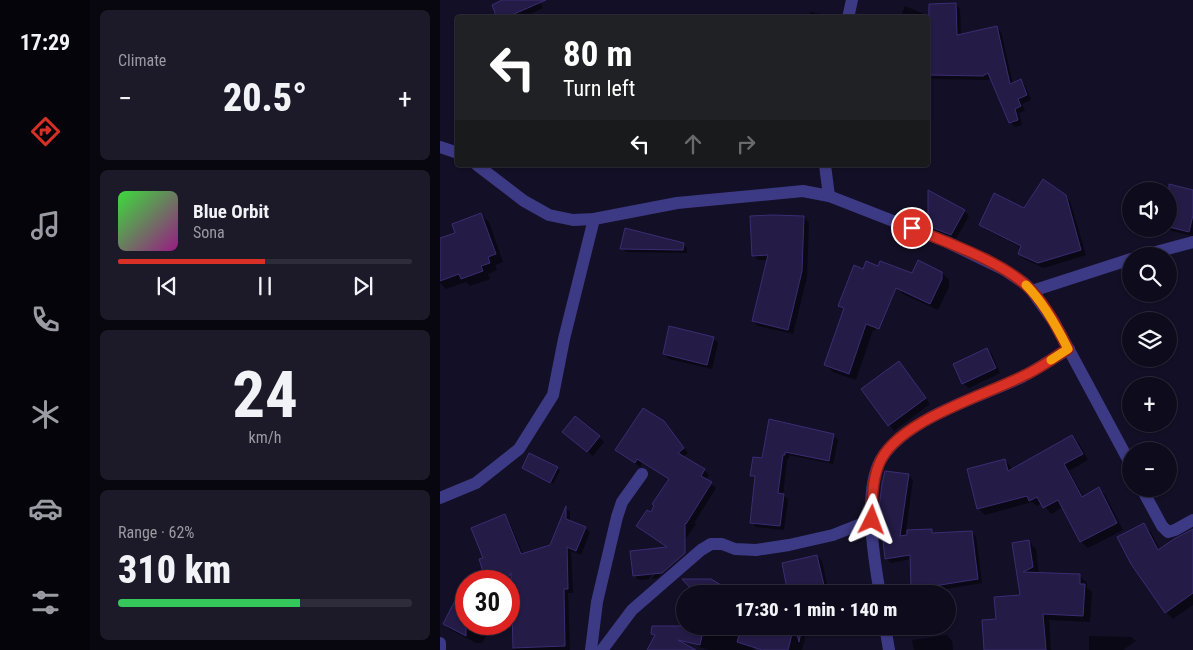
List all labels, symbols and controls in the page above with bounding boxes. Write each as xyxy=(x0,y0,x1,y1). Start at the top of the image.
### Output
text: 17:29 xyxy=(20,30,70,55)
text: 80 m xyxy=(563,34,632,75)
icon: left xyxy=(480,35,545,100)
text: Climate xyxy=(118,51,166,70)
text: 20.5° xyxy=(223,76,307,120)
text: Turn left xyxy=(563,76,635,101)
text: − xyxy=(118,82,132,115)
text: + xyxy=(398,82,412,115)
icon: directions xyxy=(28,114,63,149)
icon: left xyxy=(626,130,654,158)
icon: ahead xyxy=(679,130,707,158)
icon: right xyxy=(732,130,760,158)
map controls xyxy=(1122,182,1177,497)
button: sound xyxy=(1122,182,1177,237)
text: Blue Orbit xyxy=(193,200,269,223)
pin xyxy=(891,207,933,249)
icon: music xyxy=(28,208,63,243)
icon: arrive xyxy=(898,214,926,242)
text: Sona xyxy=(193,223,225,242)
button: search xyxy=(1122,247,1177,302)
icon: previous xyxy=(153,272,181,300)
icon: pause xyxy=(251,272,279,300)
icon: next xyxy=(349,272,377,300)
icon: phone xyxy=(28,302,63,337)
button: layers xyxy=(1122,312,1177,367)
text: 24 xyxy=(232,357,298,433)
button: + xyxy=(1122,377,1177,432)
icon: climate xyxy=(28,397,63,432)
text: km/h xyxy=(249,428,281,447)
button: − xyxy=(1122,442,1177,497)
icon: car xyxy=(28,491,63,526)
position arrow xyxy=(845,493,897,545)
text: Range · 62% xyxy=(118,523,194,542)
text: 310 km xyxy=(118,548,231,592)
speed limit sign: 30 xyxy=(455,570,520,635)
icon: filters xyxy=(28,585,63,620)
text: 17:30 · 1 min · 140 m xyxy=(735,598,897,621)

